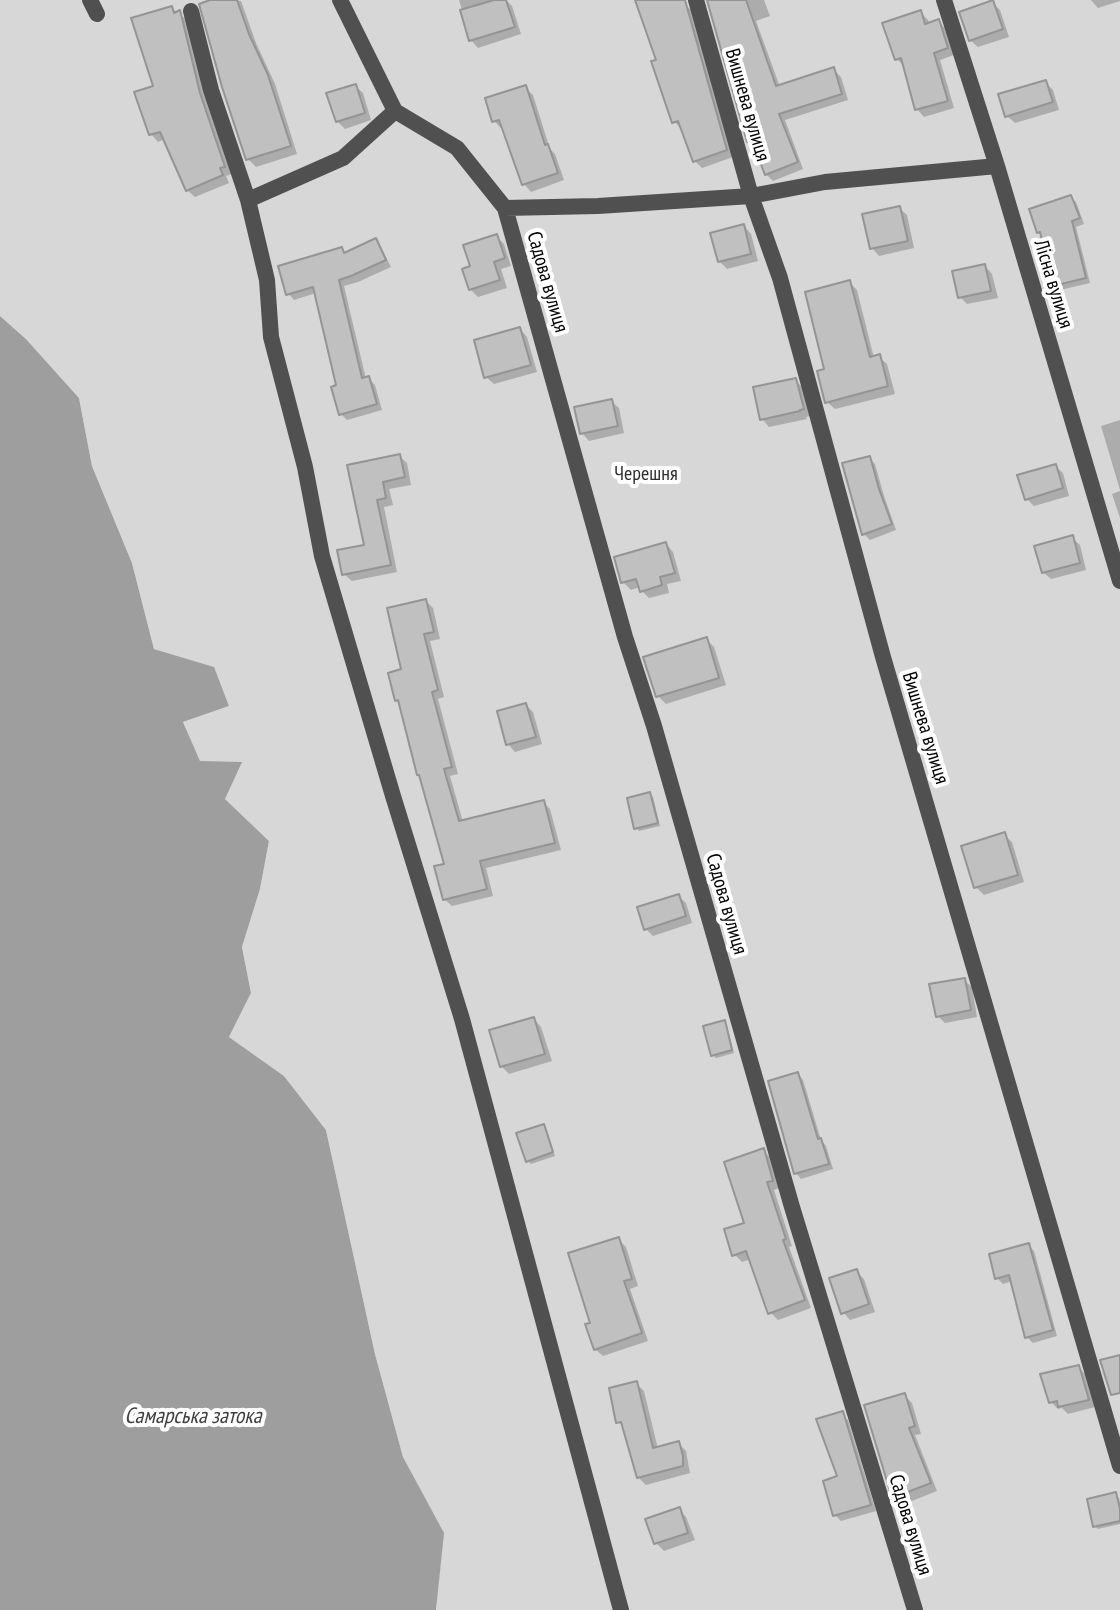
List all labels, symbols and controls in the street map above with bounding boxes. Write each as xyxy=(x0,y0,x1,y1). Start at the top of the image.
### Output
street label: Вишнева вулиця xyxy=(719,46,775,164)
street label: Садова вулиця xyxy=(521,229,573,335)
street label: Лісна вулиця xyxy=(1028,237,1078,331)
park label: Черешня xyxy=(614,462,678,486)
street label: Вишнева вулиця xyxy=(897,669,953,787)
street label: Садова вулиця xyxy=(700,851,752,957)
water label: Самарська затока xyxy=(125,1404,261,1430)
street label: Садова вулиця xyxy=(883,1472,937,1578)

